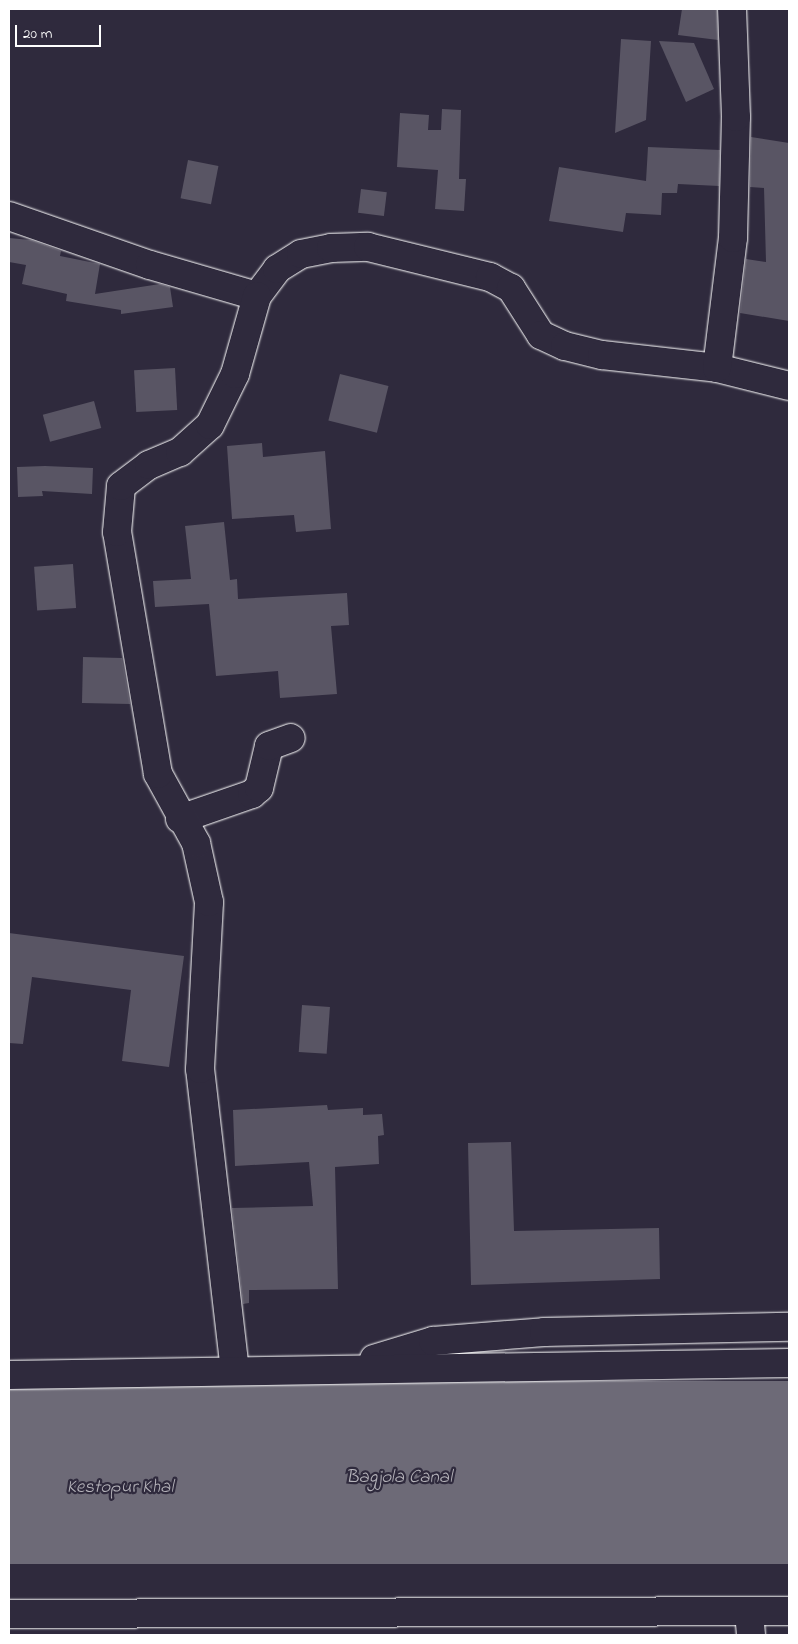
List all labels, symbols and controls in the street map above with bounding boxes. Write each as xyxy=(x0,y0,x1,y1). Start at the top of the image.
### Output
scale bar xyxy=(18,15,104,47)
text: 20 m xyxy=(23,23,52,45)
water label: Bagjola Canal xyxy=(346,1467,452,1489)
water label: Kestopur Khal xyxy=(66,1477,174,1499)

